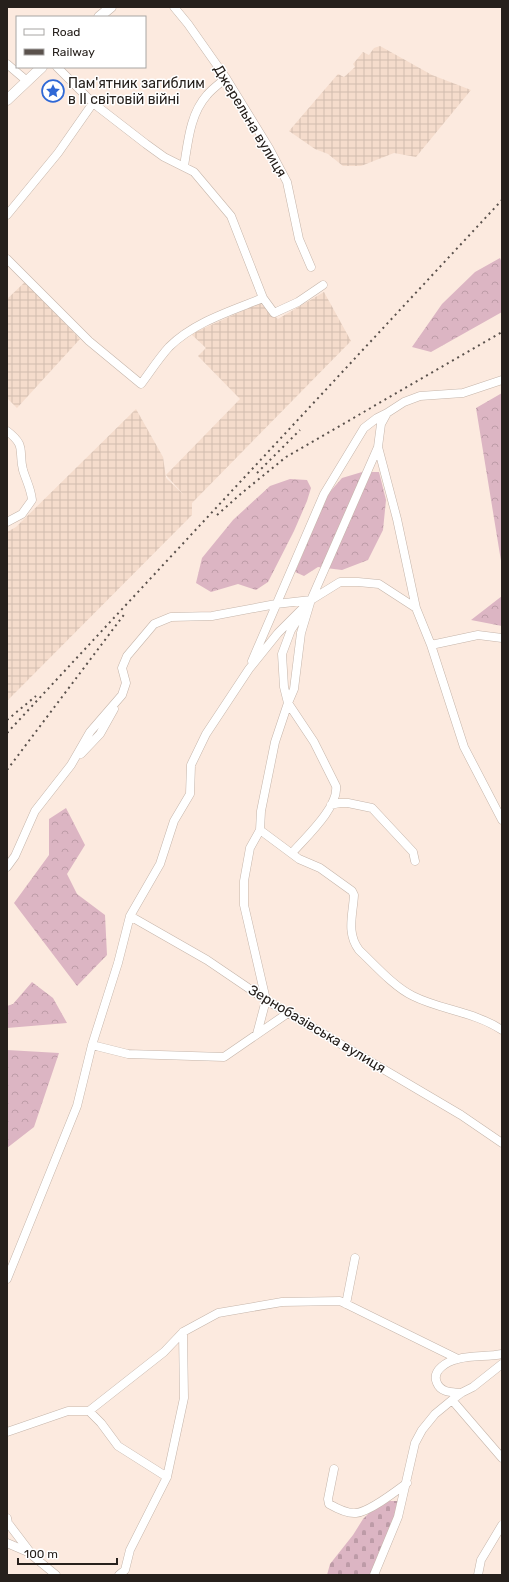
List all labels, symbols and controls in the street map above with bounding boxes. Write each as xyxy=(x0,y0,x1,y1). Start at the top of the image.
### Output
legend xyxy=(16,16,146,68)
text: Road xyxy=(52,25,80,39)
text: Railway xyxy=(52,45,95,59)
street label: Джерельна вулиця xyxy=(210,62,290,180)
place label: Пам'ятник загиблим в II світовій війні xyxy=(68,75,205,108)
place icon: Пам'ятник загиблим в II світовій війні xyxy=(40,78,66,104)
street label: Зернобазівська вулиця xyxy=(245,981,389,1077)
scale bar xyxy=(18,1540,117,1566)
text: 100 m xyxy=(24,1547,58,1561)

